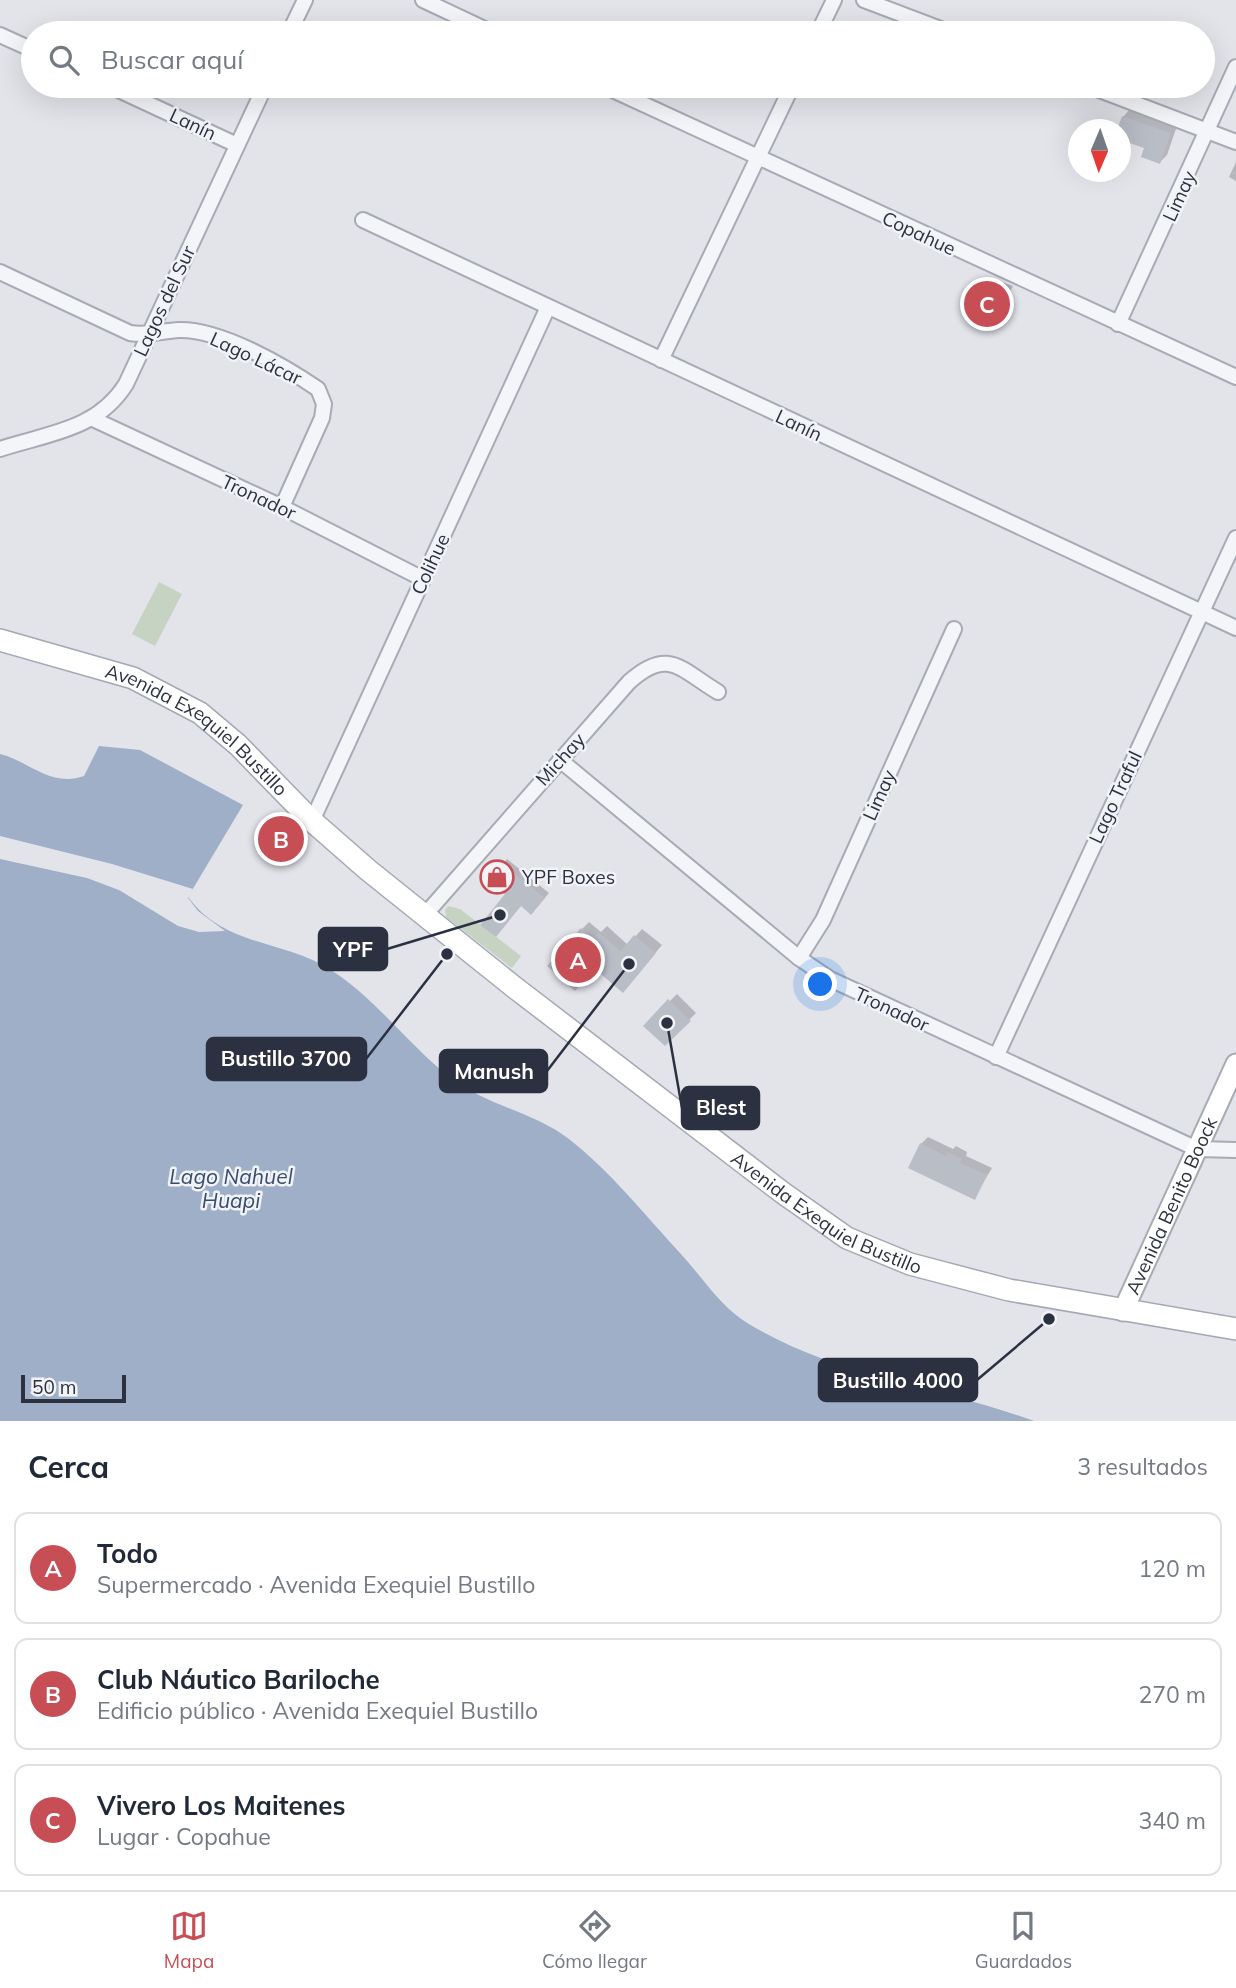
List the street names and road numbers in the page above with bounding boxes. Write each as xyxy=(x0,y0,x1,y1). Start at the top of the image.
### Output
street label: Lanín xyxy=(166,103,220,145)
street label: Limay xyxy=(1157,167,1201,225)
street label: Copahue xyxy=(878,206,960,260)
street label: Lagos del Sur xyxy=(128,242,200,360)
street label: Lago Lácar xyxy=(206,326,306,390)
street label: Lanín xyxy=(772,404,826,446)
street label: Tronador xyxy=(218,469,300,525)
street label: Colihue xyxy=(405,530,455,598)
street label: Avenida Exequiel Bustillo xyxy=(103,659,293,801)
street label: Michay xyxy=(530,728,590,790)
street label: Lago Traful xyxy=(1083,747,1147,847)
street label: Limay xyxy=(857,766,901,824)
street label: Tronador xyxy=(851,981,933,1037)
street label: Avenida Benito Boock xyxy=(1120,1113,1222,1298)
street label: Avenida Exequiel Bustillo xyxy=(727,1146,924,1279)

